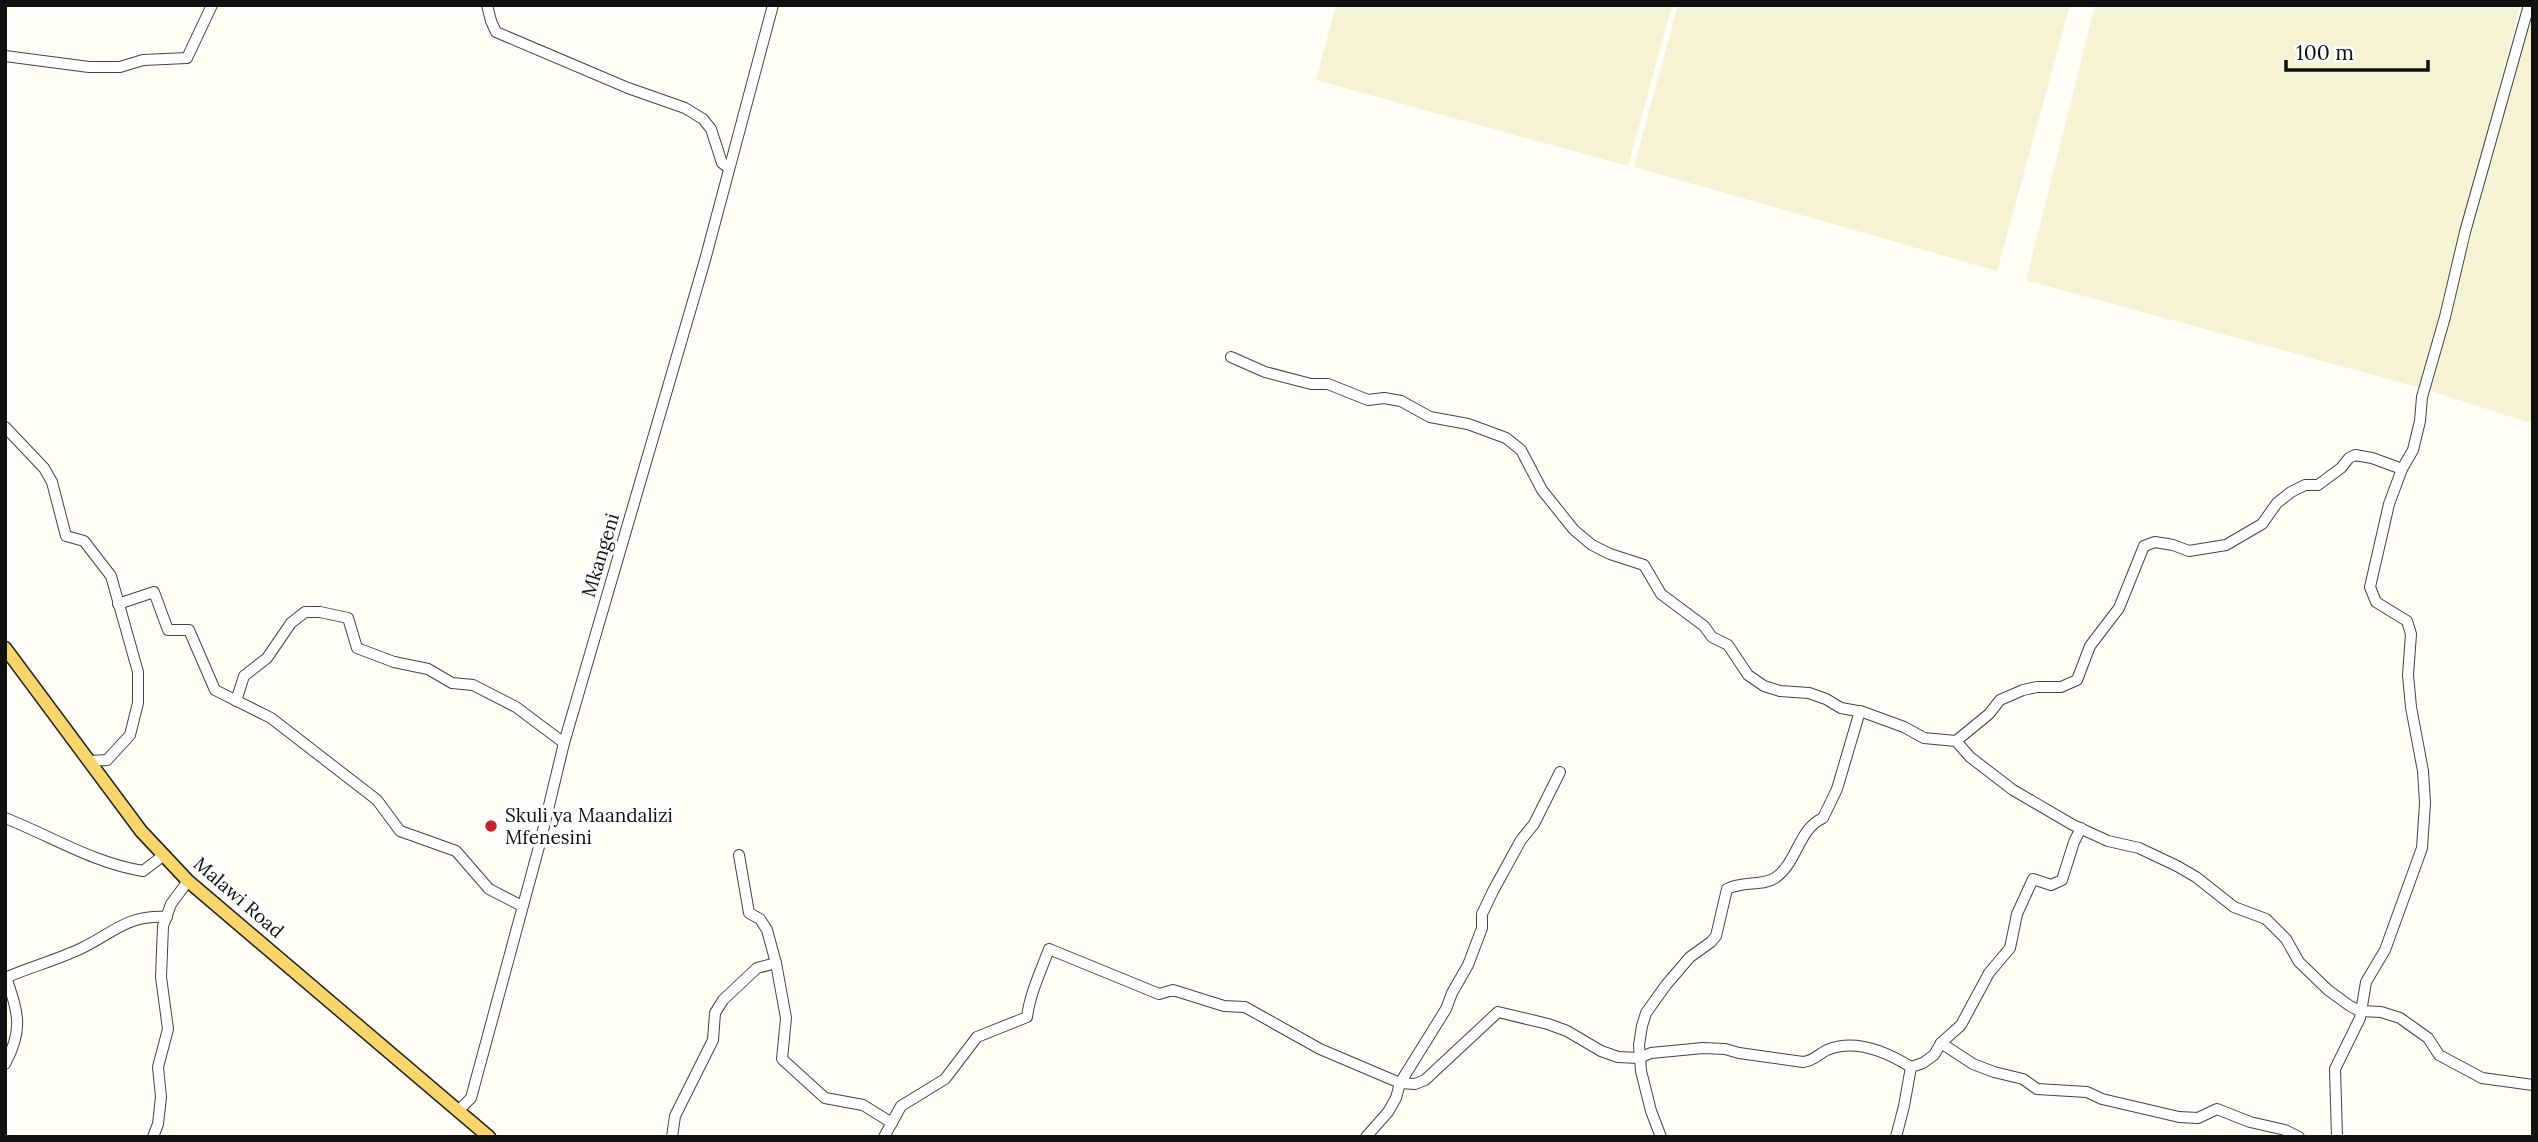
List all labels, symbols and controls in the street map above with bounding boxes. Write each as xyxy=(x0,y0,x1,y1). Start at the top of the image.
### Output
scale bar xyxy=(2286,28,2428,72)
text: 100 m xyxy=(2296,39,2354,66)
street label: Mkangeni xyxy=(576,510,624,600)
place label: Skuli ya Maandalizi Mfenesini xyxy=(505,803,673,849)
marker: Skuli ya Maandalizi Mfenesini xyxy=(483,818,499,834)
street label: Malawi Road xyxy=(189,851,289,943)

